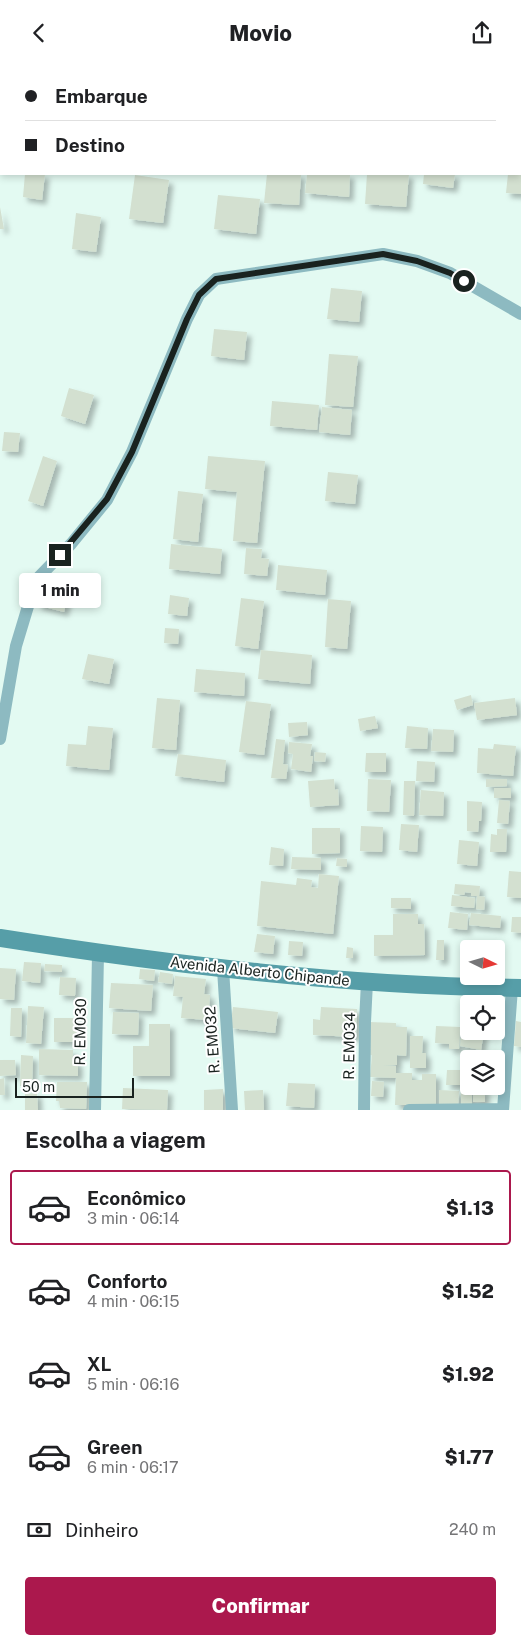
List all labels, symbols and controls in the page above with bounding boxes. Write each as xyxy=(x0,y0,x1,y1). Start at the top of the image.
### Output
icon: back xyxy=(25,19,53,47)
icon: share xyxy=(468,19,496,47)
text: Movio xyxy=(229,20,292,46)
text: Embarque xyxy=(55,85,148,107)
text: Destino xyxy=(55,134,125,156)
route start xyxy=(453,270,475,292)
route end xyxy=(49,544,71,566)
callout: 1 min xyxy=(19,573,101,607)
text: 1 min xyxy=(40,581,80,600)
north arrow xyxy=(460,940,505,985)
map controls xyxy=(460,940,505,1095)
street label: Avenida Alberto Chipande xyxy=(169,953,351,989)
button: locate xyxy=(460,995,505,1040)
street label: R. EM030 xyxy=(71,998,89,1066)
street label: R. EM032 xyxy=(201,1006,223,1074)
street label: R. EM034 xyxy=(340,1012,358,1080)
button: layers xyxy=(460,1050,505,1095)
scale bar xyxy=(15,1075,134,1098)
text: 50 m xyxy=(22,1079,55,1095)
text: Escolha a viagem xyxy=(25,1127,206,1153)
icon: car xyxy=(27,1185,72,1230)
text: Econômico xyxy=(87,1187,186,1209)
text: $1.13 xyxy=(446,1197,494,1219)
text: 3 min · 06:14 xyxy=(87,1209,179,1228)
icon: car xyxy=(27,1268,72,1313)
text: Conforto xyxy=(87,1270,167,1292)
text: $1.52 xyxy=(442,1280,494,1302)
text: 4 min · 06:15 xyxy=(87,1292,179,1311)
icon: car xyxy=(27,1351,72,1396)
text: XL xyxy=(87,1353,112,1375)
text: $1.92 xyxy=(442,1363,494,1385)
text: 5 min · 06:16 xyxy=(87,1375,179,1394)
icon: car xyxy=(27,1434,72,1479)
text: Green xyxy=(87,1436,142,1458)
text: $1.77 xyxy=(445,1446,494,1468)
text: 6 min · 06:17 xyxy=(87,1458,179,1477)
icon: cash xyxy=(25,1516,53,1544)
text: Dinheiro xyxy=(65,1519,139,1541)
text: 240 m xyxy=(449,1520,496,1539)
button: Confirmar xyxy=(25,1577,496,1635)

